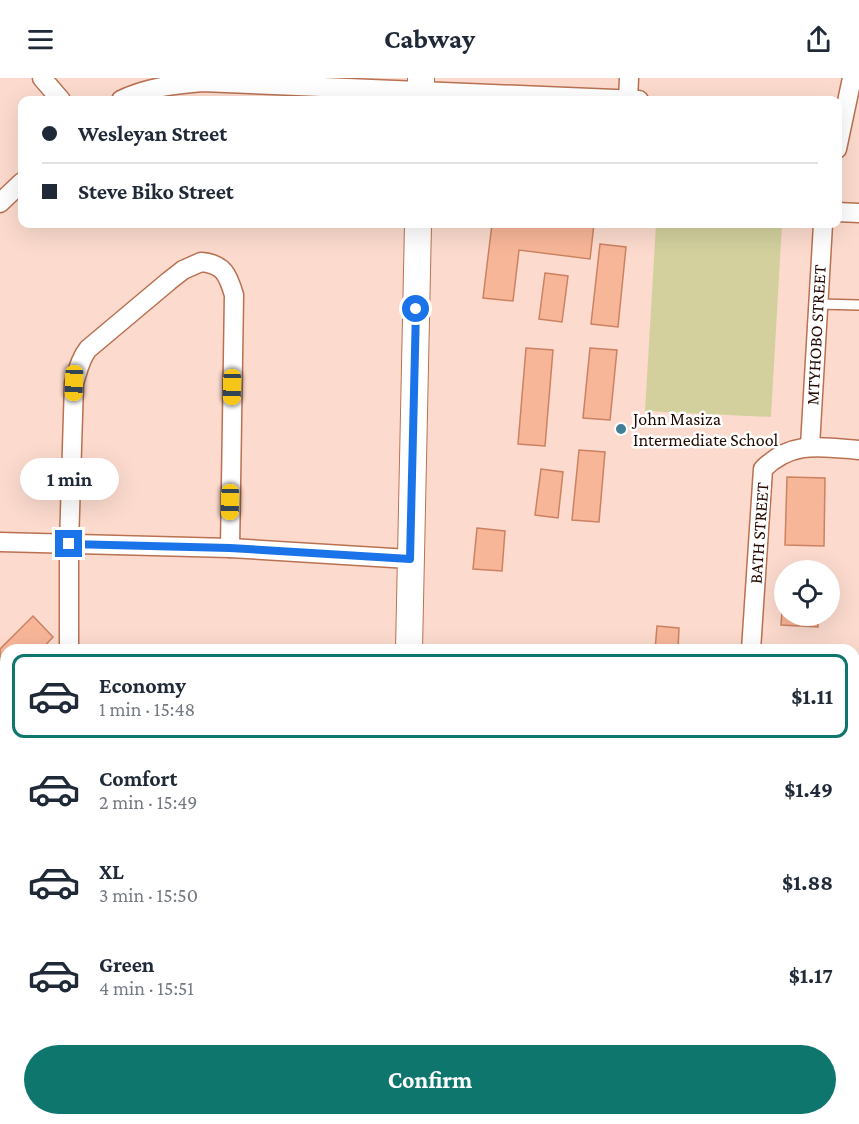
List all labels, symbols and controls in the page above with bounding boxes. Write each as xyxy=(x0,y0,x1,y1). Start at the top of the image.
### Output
icon: menu xyxy=(24,23,57,56)
icon: share xyxy=(802,23,835,56)
text: Cabway xyxy=(384,24,475,54)
text: Wesleyan Street xyxy=(78,121,227,146)
text: Steve Biko Street xyxy=(78,179,234,204)
street label: MTYHOBO STREET xyxy=(802,264,830,406)
route start xyxy=(402,295,429,322)
car xyxy=(64,365,84,401)
car xyxy=(223,369,241,405)
place label: John Masiza Intermediate School xyxy=(631,409,779,450)
marker: John Masiza Intermediate School xyxy=(614,422,628,436)
callout: 1 min xyxy=(20,457,118,499)
text: 1 min xyxy=(47,468,92,490)
street label: BATH STREET xyxy=(745,481,773,584)
car xyxy=(221,484,239,520)
route end xyxy=(55,530,82,557)
map controls xyxy=(774,560,840,626)
button: locate xyxy=(774,560,840,626)
icon: car xyxy=(27,669,81,723)
text: Economy xyxy=(99,673,186,698)
text: $1.11 xyxy=(791,684,833,709)
text: 1 min · 15:48 xyxy=(99,698,195,720)
icon: car xyxy=(27,762,81,816)
text: Comfort xyxy=(99,766,177,791)
text: $1.49 xyxy=(784,777,833,802)
text: 2 min · 15:49 xyxy=(99,791,197,813)
icon: car xyxy=(27,855,81,909)
text: XL xyxy=(99,859,124,884)
text: $1.88 xyxy=(782,870,833,895)
text: 3 min · 15:50 xyxy=(99,884,198,906)
icon: car xyxy=(27,948,81,1002)
text: Green xyxy=(99,952,155,977)
text: $1.17 xyxy=(789,963,833,988)
text: 4 min · 15:51 xyxy=(99,977,194,999)
button: Confirm xyxy=(24,1045,836,1114)

